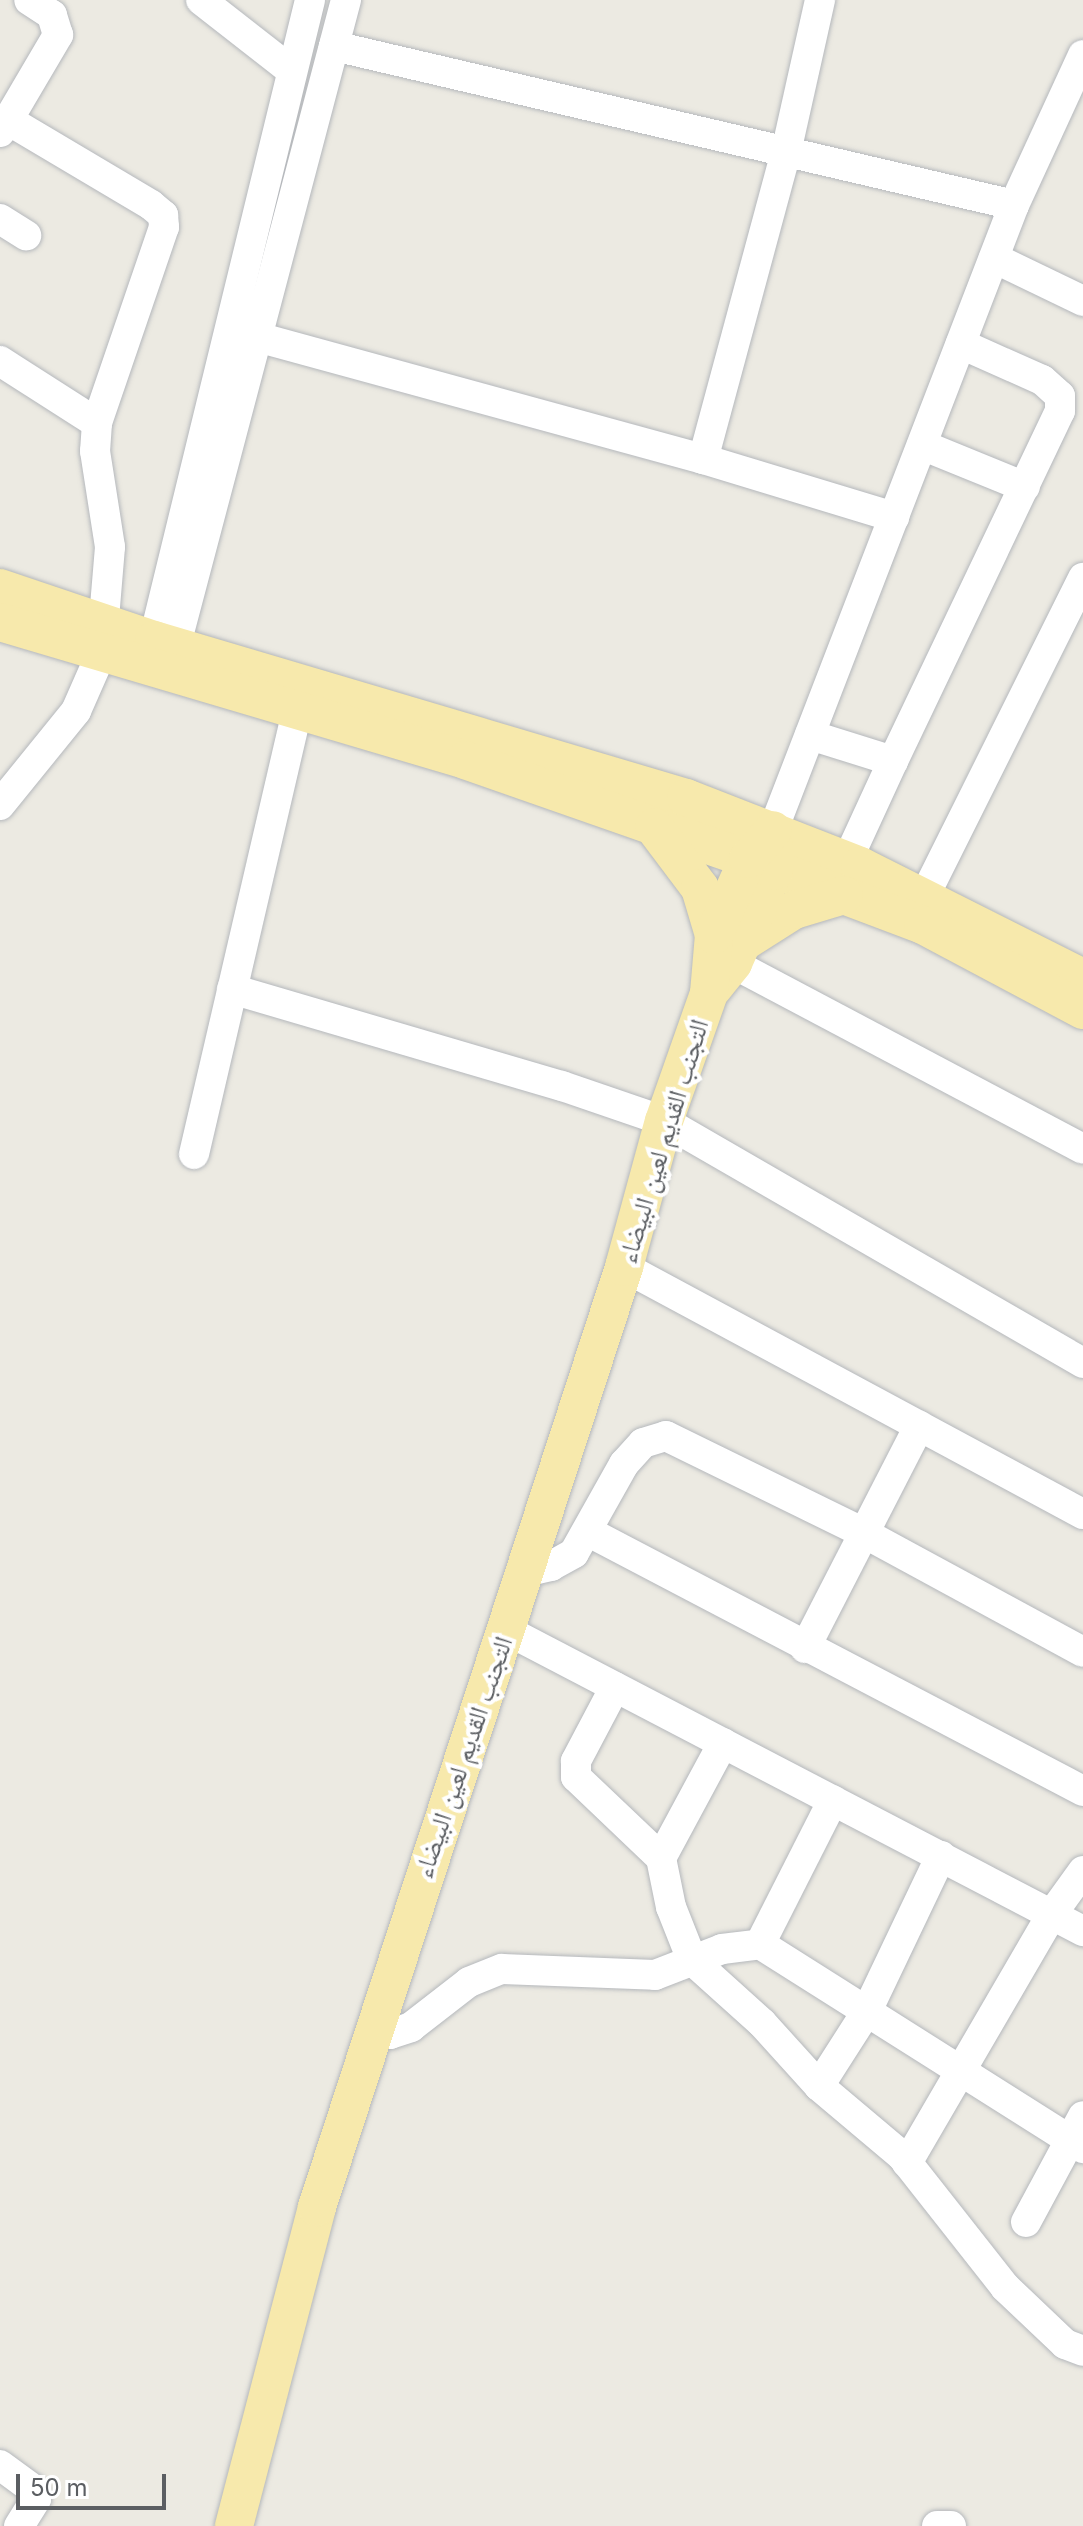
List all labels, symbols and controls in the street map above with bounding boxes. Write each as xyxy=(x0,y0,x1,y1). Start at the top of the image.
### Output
street label: التجنب القديم لعين البيضاء xyxy=(611,1015,715,1267)
street label: التجنب القديم لعين البيضاء xyxy=(407,1632,519,1882)
scale bar xyxy=(20,2458,170,2508)
text: 50 m xyxy=(30,2473,88,2502)

